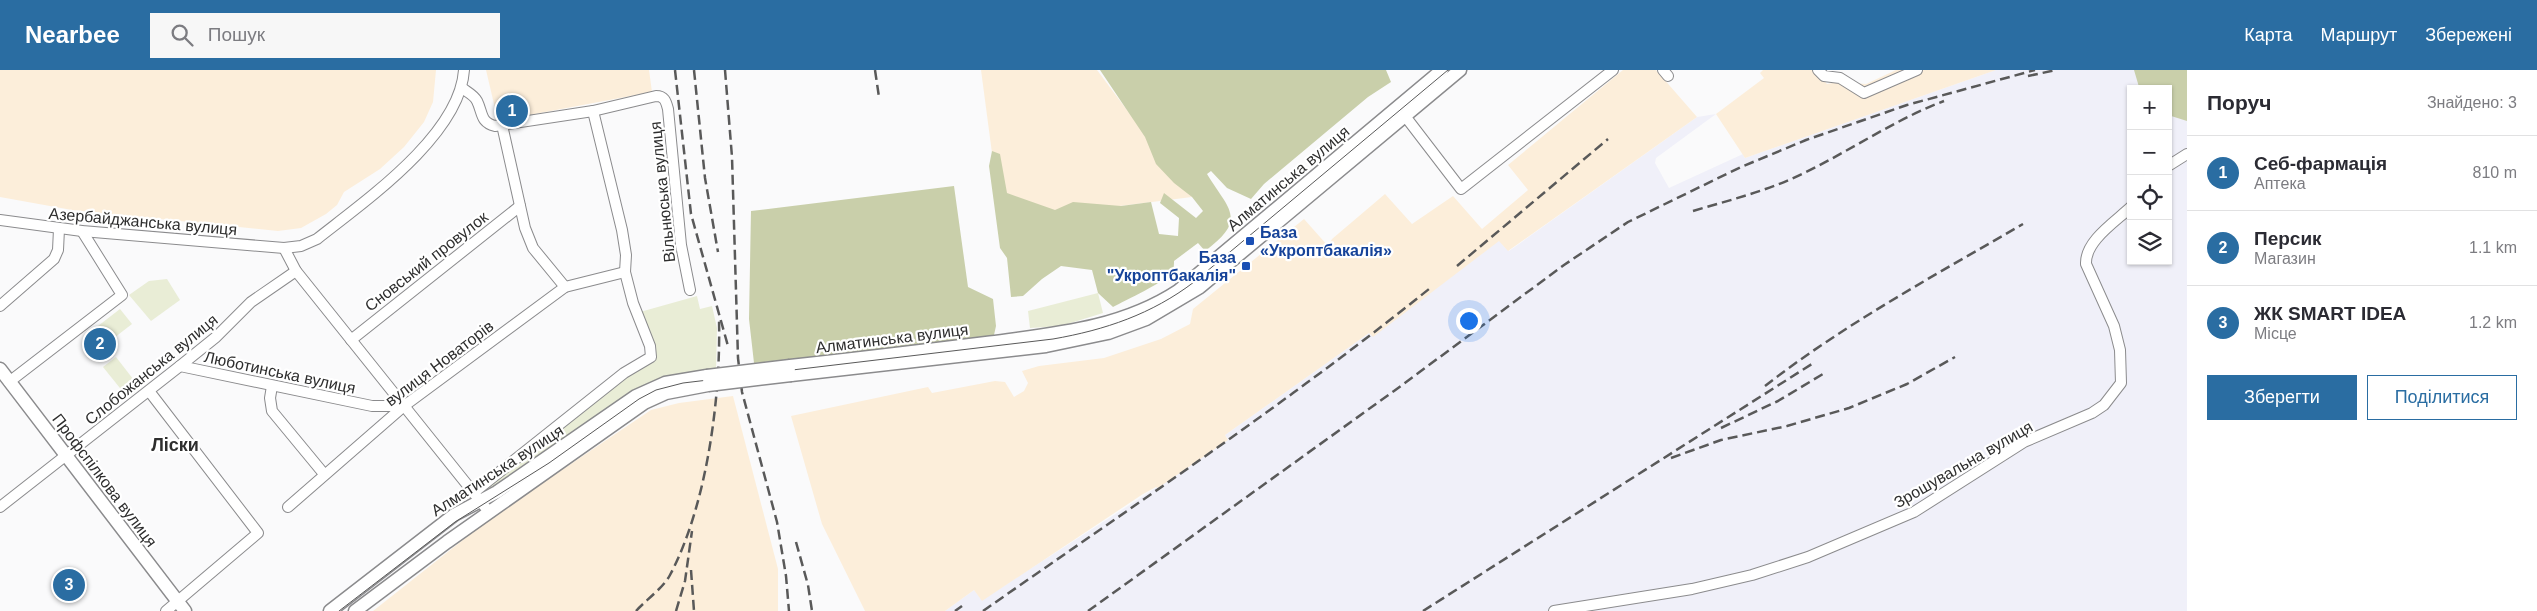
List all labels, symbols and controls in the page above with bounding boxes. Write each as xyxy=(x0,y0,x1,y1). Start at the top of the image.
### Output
search box xyxy=(150,13,500,58)
text: Nearbee xyxy=(25,21,120,48)
icon: search xyxy=(168,21,196,49)
text: Пошук xyxy=(208,24,265,45)
text: Карта xyxy=(2244,25,2292,45)
text: Маршрут xyxy=(2320,25,2397,45)
text: Збережені xyxy=(2425,25,2512,45)
map controls xyxy=(2127,85,2172,265)
button: + xyxy=(2127,85,2172,130)
text: Поруч xyxy=(2207,91,2271,114)
pin: 1 xyxy=(496,92,528,130)
text: Знайдено: 3 xyxy=(2427,94,2517,111)
street label: Вільнюська вулиця xyxy=(647,121,678,263)
street label: Алматинська вулиця xyxy=(1224,123,1353,234)
button: − xyxy=(2127,130,2172,175)
text: Себ-фармація xyxy=(2254,153,2387,174)
text: 1 xyxy=(2219,164,2227,181)
text: 810 m xyxy=(2473,164,2517,181)
button: locate xyxy=(2127,175,2172,220)
text: Аптека xyxy=(2254,175,2306,192)
street label: Азербайджанська вулиця xyxy=(48,205,238,238)
street label: Сновський провулок xyxy=(362,208,492,315)
button: layers xyxy=(2127,220,2172,265)
place label: База «Укроптбакалія» xyxy=(1260,224,1392,259)
text: Персик xyxy=(2254,228,2322,249)
marker: База «Укроптбакалія» xyxy=(1244,235,1256,247)
text: 2 xyxy=(2219,239,2227,256)
text: 1.1 km xyxy=(2469,239,2517,256)
place label: База "Укроптбакалія" xyxy=(1107,249,1236,284)
text: Магазин xyxy=(2254,250,2316,267)
marker: База "Укроптбакалія" xyxy=(1240,260,1252,272)
text: ЖК SMART IDEA xyxy=(2254,303,2406,324)
your location xyxy=(1456,308,1482,334)
street label: Слобожанська вулиця xyxy=(82,311,221,428)
text: 3 xyxy=(2219,314,2227,331)
text: 1.2 km xyxy=(2469,314,2517,331)
street label: вулиця Новаторів xyxy=(382,317,497,410)
street label: Алматинська вулиця xyxy=(815,321,969,356)
pin: 2 xyxy=(84,325,116,363)
text: Місце xyxy=(2254,325,2297,342)
street label: Люботинська вулиця xyxy=(203,348,357,397)
button: Зберегти xyxy=(2207,375,2357,420)
button: Поділитися xyxy=(2367,375,2517,420)
street label: Профспілкова вулиця xyxy=(49,411,160,550)
street label: Зрошувальна вулиця xyxy=(1891,418,2036,511)
street label: Алматинська вулиця xyxy=(428,421,566,519)
district label: Ліски xyxy=(151,435,199,455)
pin: 3 xyxy=(53,566,85,604)

